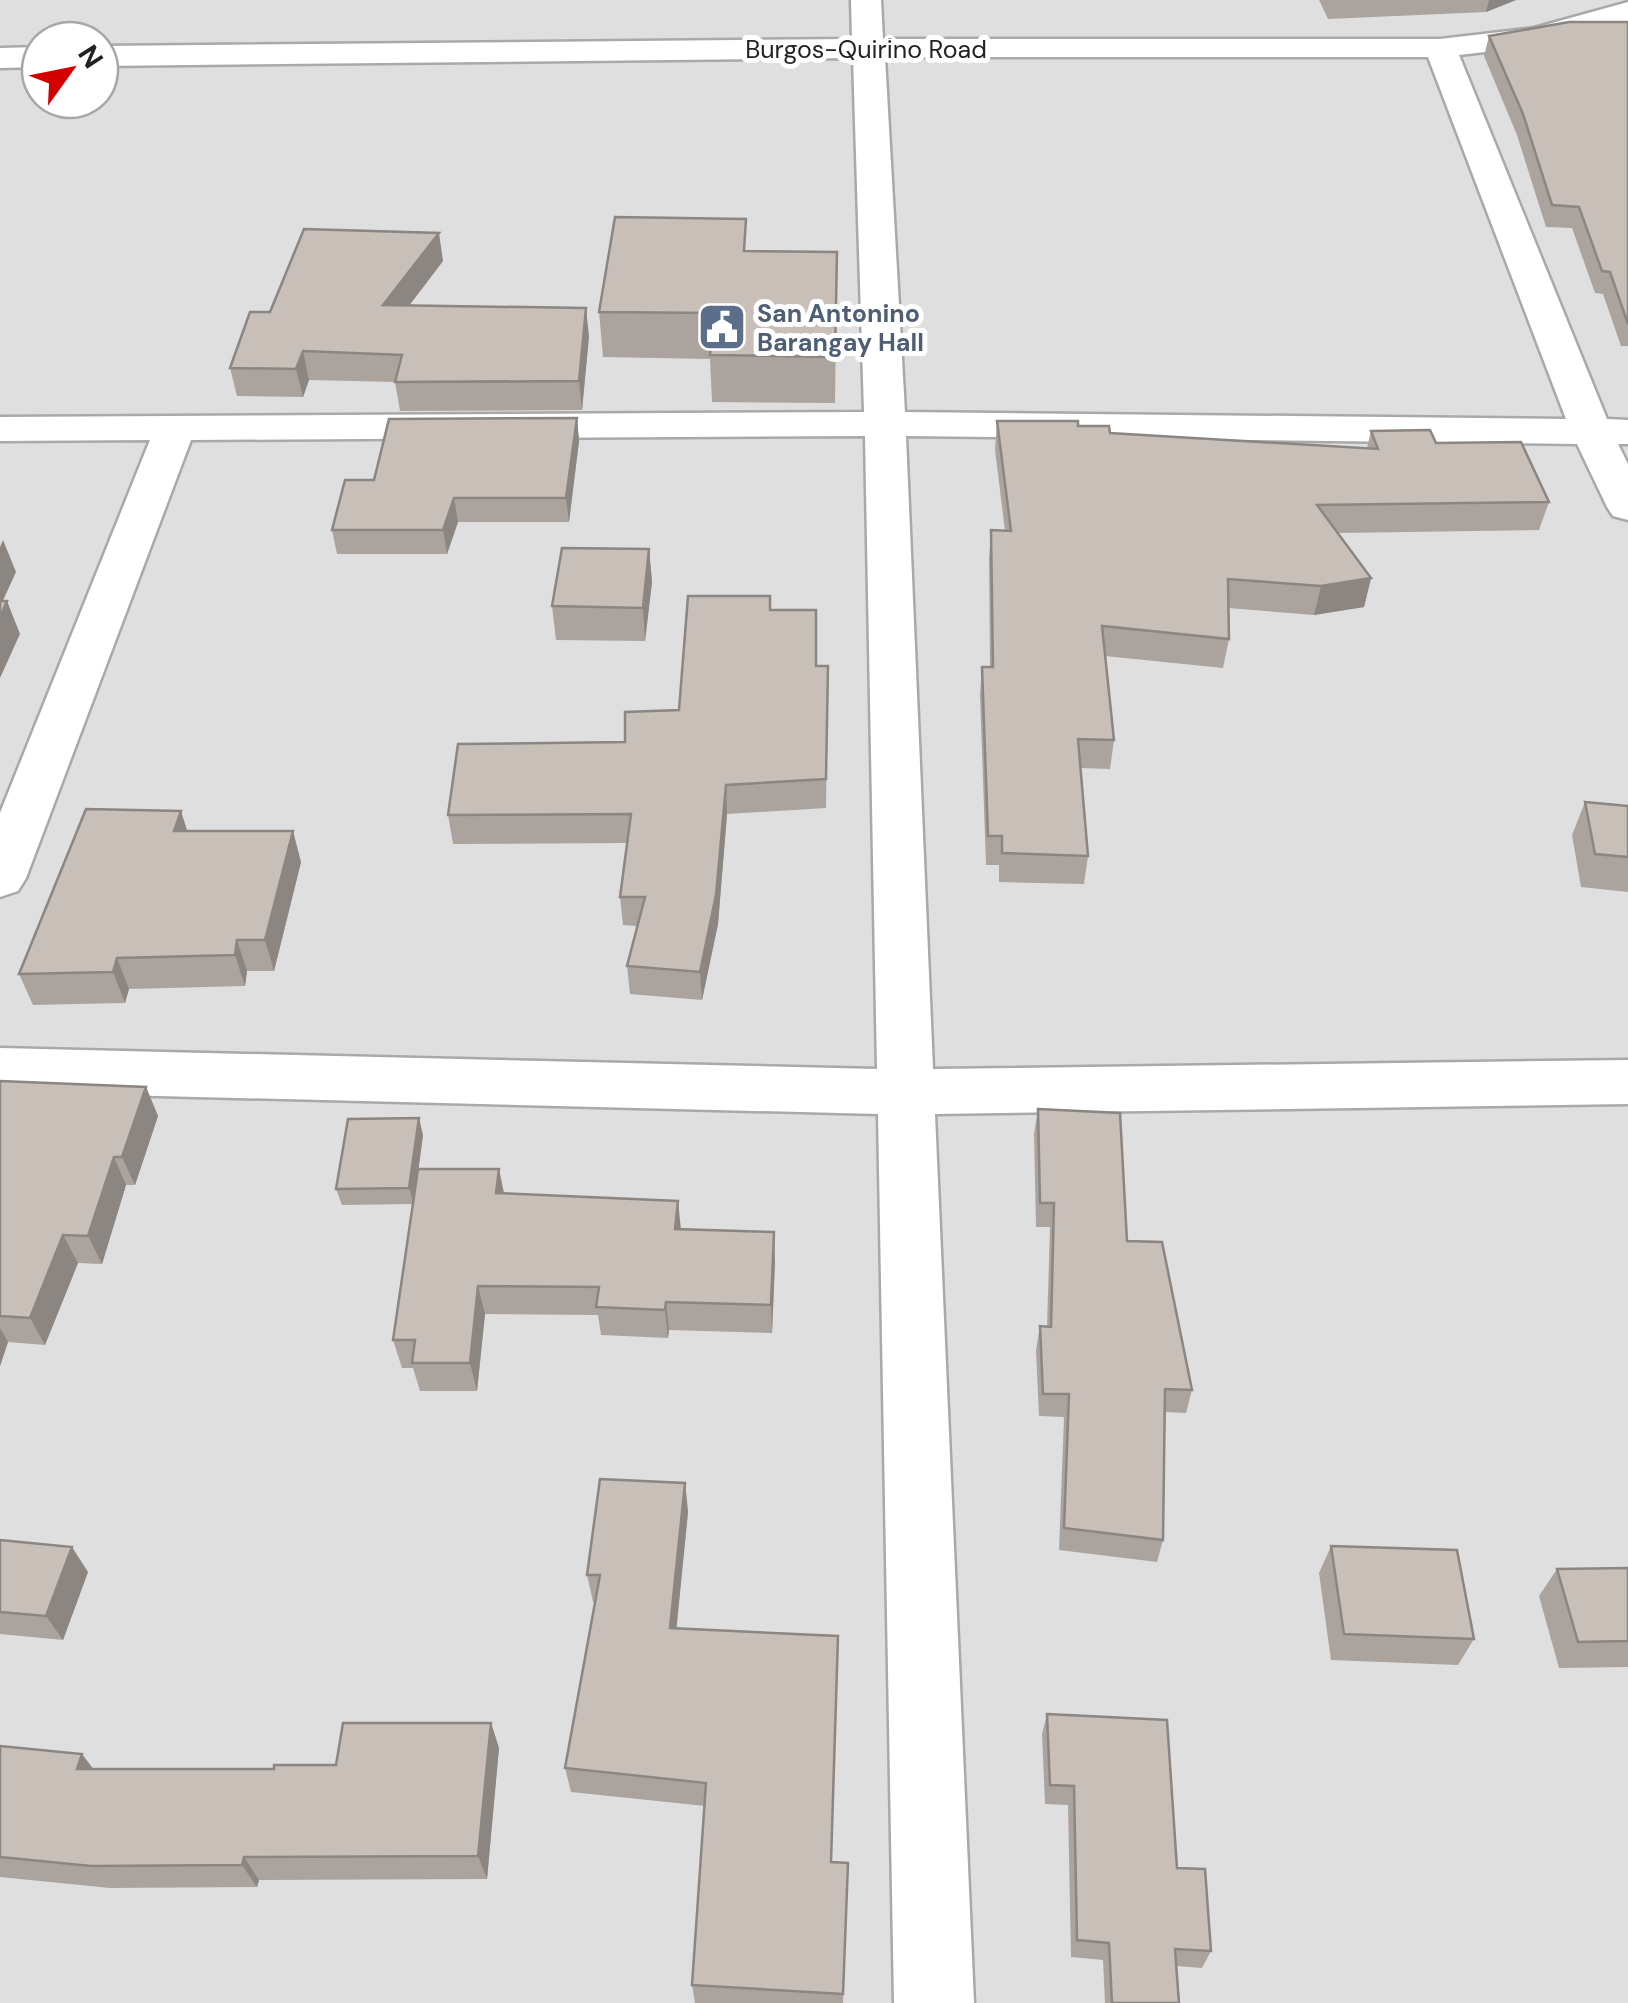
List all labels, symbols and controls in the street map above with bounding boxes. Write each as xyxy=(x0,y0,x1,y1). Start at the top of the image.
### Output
north arrow xyxy=(20,20,120,120)
street label: Burgos-Quirino Road xyxy=(745,33,987,66)
text: N xyxy=(69,38,112,75)
place label: San Antonino Barangay Hall xyxy=(757,297,924,359)
public building icon: San Antonino Barangay Hall xyxy=(696,301,748,353)

